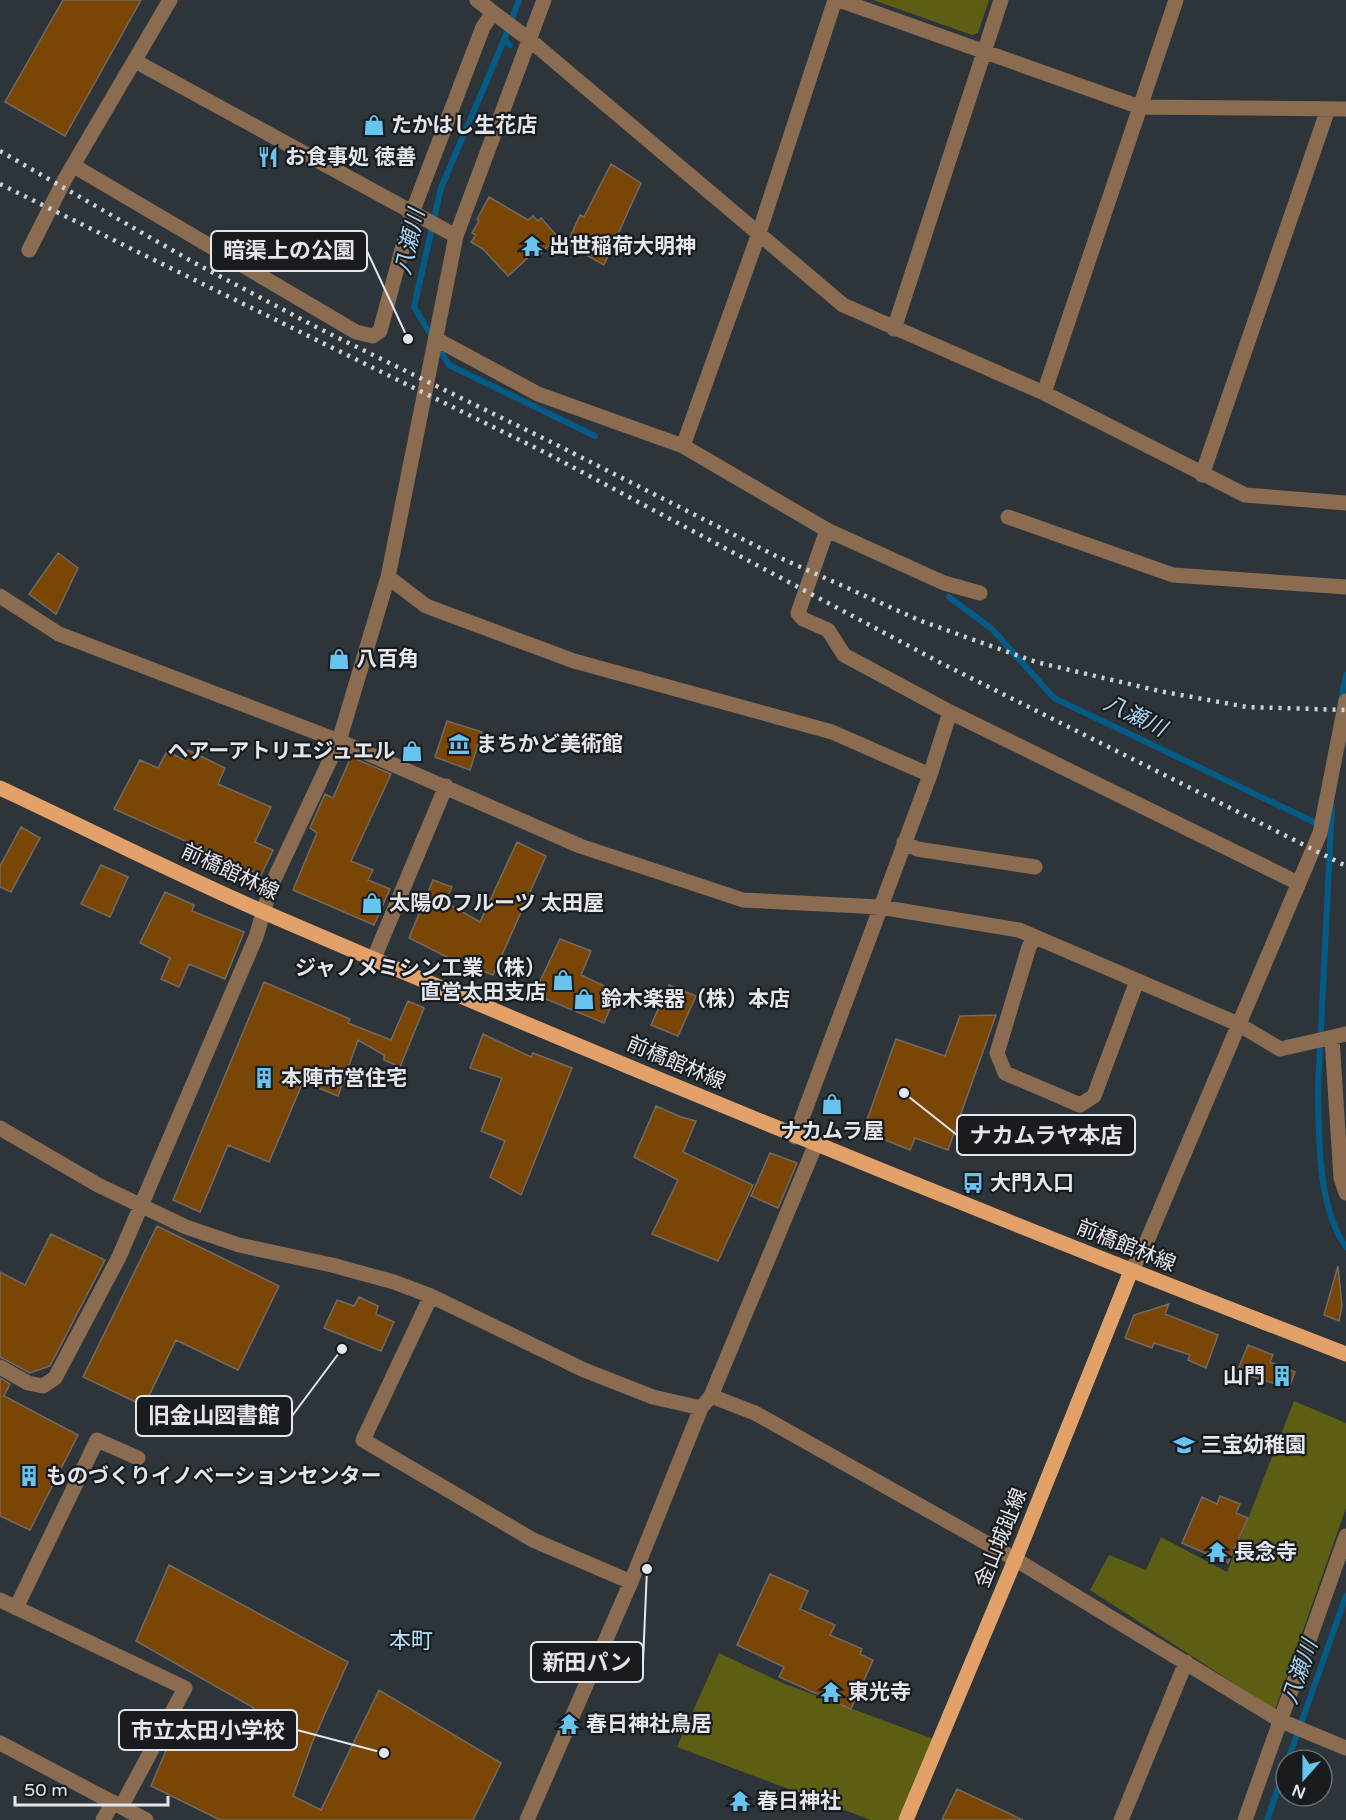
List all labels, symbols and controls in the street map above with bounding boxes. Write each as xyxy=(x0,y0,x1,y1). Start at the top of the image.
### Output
shop icon: たかはし生花店 xyxy=(362,113,386,137)
place label: たかはし生花店 xyxy=(391,113,537,138)
restaurant icon: お食事処 徳善 xyxy=(256,145,280,169)
place label: お食事処 徳善 xyxy=(285,145,416,170)
water label: 八瀬川 xyxy=(390,205,431,277)
callout: 暗渠上の公園 xyxy=(211,231,367,271)
temple icon: 出世稲荷大明神 xyxy=(520,234,544,258)
place label: 出世稲荷大明神 xyxy=(549,234,696,259)
text: 暗渠上の公園 xyxy=(223,238,355,264)
shop icon: 八百角 xyxy=(327,647,351,671)
place label: 八百角 xyxy=(356,647,419,672)
water label: 八瀬川 xyxy=(1100,690,1172,743)
museum icon: まちかど美術館 xyxy=(447,732,471,756)
place label: まちかど美術館 xyxy=(476,732,623,757)
place label: ヘアーアトリエジュエル xyxy=(168,739,395,764)
shop icon: ヘアーアトリエジュエル xyxy=(400,739,424,763)
street label: 前橋館林線 xyxy=(177,838,283,906)
shop icon: 太陽のフルーツ 太田屋 xyxy=(360,891,384,915)
place label: 太陽のフルーツ 太田屋 xyxy=(389,891,604,916)
place label: ジャノメミシン工業（株） 直営太田支店 xyxy=(295,956,546,1005)
shop icon: ジャノメミシン工業（株） 直営太田支店 xyxy=(551,968,575,992)
shop icon: 鈴木楽器（株）本店 xyxy=(572,987,596,1011)
place label: 鈴木楽器（株）本店 xyxy=(601,987,790,1012)
street label: 前橋館林線 xyxy=(623,1031,729,1095)
building icon: 本陣市営住宅 xyxy=(252,1066,276,1090)
place label: 本陣市営住宅 xyxy=(281,1066,407,1091)
shop icon: ナカムラ屋 xyxy=(820,1092,844,1116)
callout: ナカムラヤ本店 xyxy=(957,1115,1135,1155)
place label: ナカムラ屋 xyxy=(780,1119,884,1144)
text: ナカムラヤ本店 xyxy=(970,1123,1122,1149)
bus stop icon: 大門入口 xyxy=(961,1171,985,1195)
place label: 大門入口 xyxy=(990,1171,1074,1196)
street label: 前橋館林線 xyxy=(1073,1215,1179,1277)
place label: 山門 xyxy=(1223,1364,1265,1389)
building icon: 山門 xyxy=(1270,1364,1294,1388)
callout: 旧金山図書館 xyxy=(136,1396,292,1436)
text: 旧金山図書館 xyxy=(148,1403,280,1429)
school or university icon: 三宝幼稚園 xyxy=(1172,1433,1196,1457)
place label: 三宝幼稚園 xyxy=(1201,1433,1306,1458)
building icon: ものづくりイノベーションセンター xyxy=(17,1464,41,1488)
place label: ものづくりイノベーションセンター xyxy=(46,1464,382,1489)
street label: 金山城趾線 xyxy=(970,1485,1032,1591)
temple icon: 長念寺 xyxy=(1205,1540,1229,1564)
place label: 長念寺 xyxy=(1234,1540,1297,1565)
district label: 本町 xyxy=(389,1628,433,1654)
water label: 八瀬川 xyxy=(1277,1635,1324,1707)
callout: 新田パン xyxy=(531,1642,643,1682)
text: 新田パン xyxy=(542,1650,632,1676)
temple icon: 東光寺 xyxy=(819,1680,843,1704)
place label: 東光寺 xyxy=(848,1680,911,1705)
callout: 市立太田小学校 xyxy=(119,1710,297,1750)
temple icon: 春日神社鳥居 xyxy=(557,1712,581,1736)
place label: 春日神社鳥居 xyxy=(586,1712,712,1737)
text: 市立太田小学校 xyxy=(131,1718,285,1744)
north arrow xyxy=(1274,1748,1334,1808)
scale bar xyxy=(15,1769,168,1807)
text: 50 m xyxy=(24,1779,68,1801)
text: N xyxy=(1289,1779,1309,1803)
temple icon: 春日神社 xyxy=(728,1789,752,1813)
place label: 春日神社 xyxy=(757,1789,841,1814)

